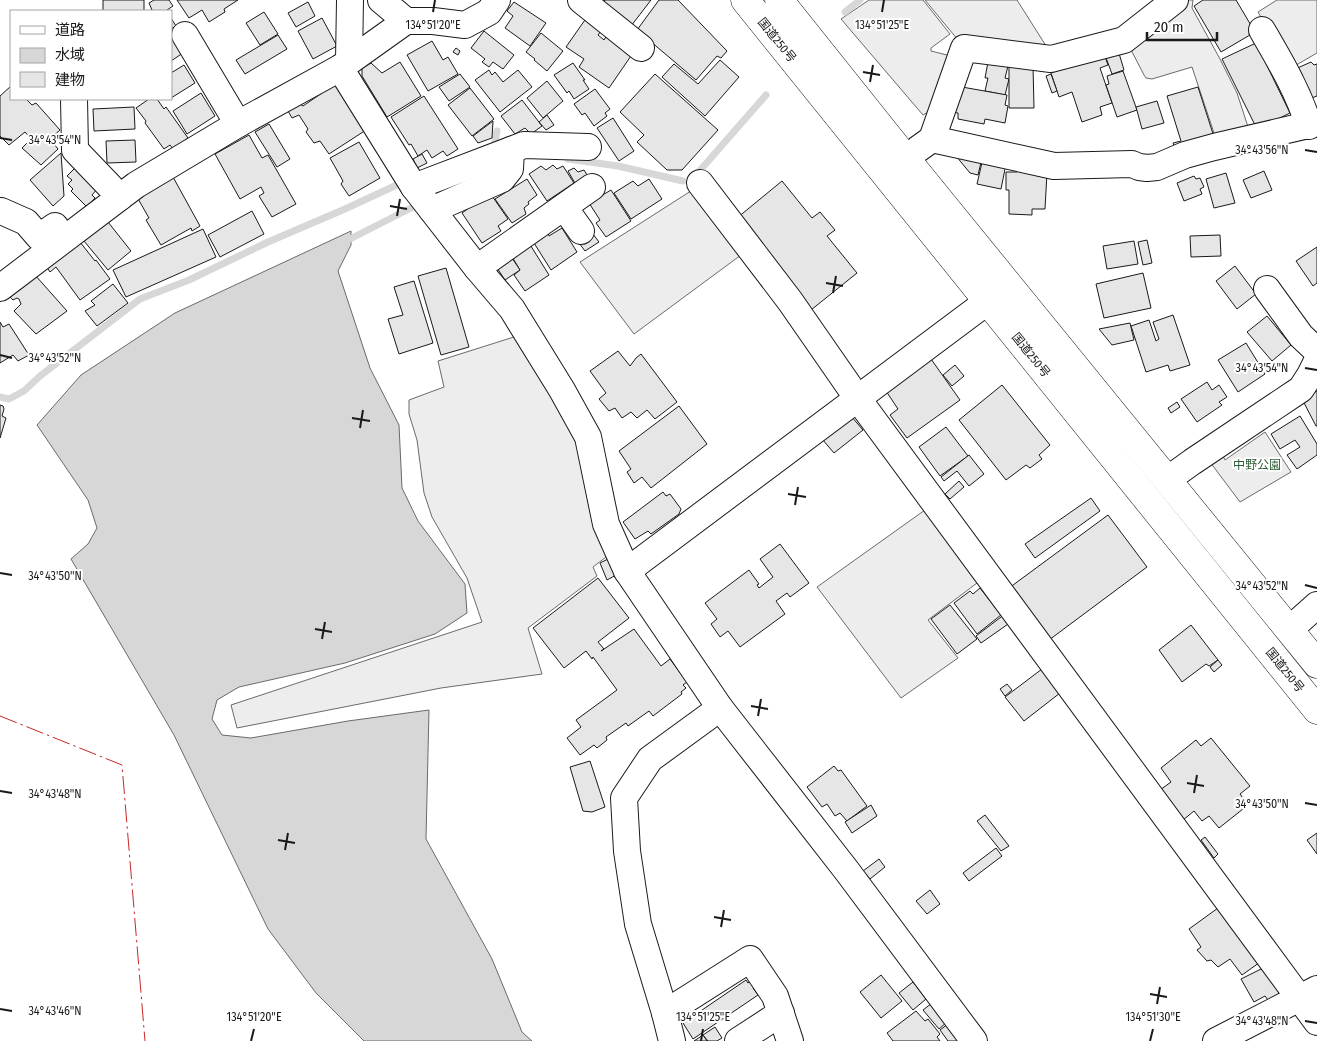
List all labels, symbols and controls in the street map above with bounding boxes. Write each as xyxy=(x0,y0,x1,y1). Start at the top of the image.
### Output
legend xyxy=(10,10,172,100)
scale bar xyxy=(1147,10,1217,42)
street label: 国道250号 xyxy=(755,15,799,65)
text: 134°51'20"E xyxy=(405,18,461,32)
text: 134°51'25"E xyxy=(855,18,909,32)
text: 20 m xyxy=(1154,18,1184,36)
text: 道路 xyxy=(55,21,85,39)
text: 水域 xyxy=(55,46,85,64)
text: 建物 xyxy=(55,71,85,89)
text: 34°43'54"N xyxy=(29,133,81,147)
text: 34°43'56"N xyxy=(1235,143,1289,157)
street label: 国道250号 xyxy=(1009,330,1053,380)
text: 34°43'52"N xyxy=(29,351,81,365)
text: 34°43'54"N xyxy=(1236,361,1288,375)
park label: 中野公園 xyxy=(1233,458,1281,472)
text: 34°43'50"N xyxy=(28,569,82,583)
text: 34°43'52"N xyxy=(1236,579,1288,593)
street label: 国道250号 xyxy=(1263,645,1307,695)
text: 34°43'48"N xyxy=(28,787,82,801)
text: 34°43'50"N xyxy=(1235,797,1289,811)
text: 34°43'46"N xyxy=(28,1004,82,1018)
text: 134°51'20"E xyxy=(226,1010,282,1024)
text: 134°51'25"E xyxy=(676,1010,730,1024)
text: 134°51'30"E xyxy=(1125,1010,1181,1024)
text: 34°43'48"N xyxy=(1235,1014,1289,1028)

